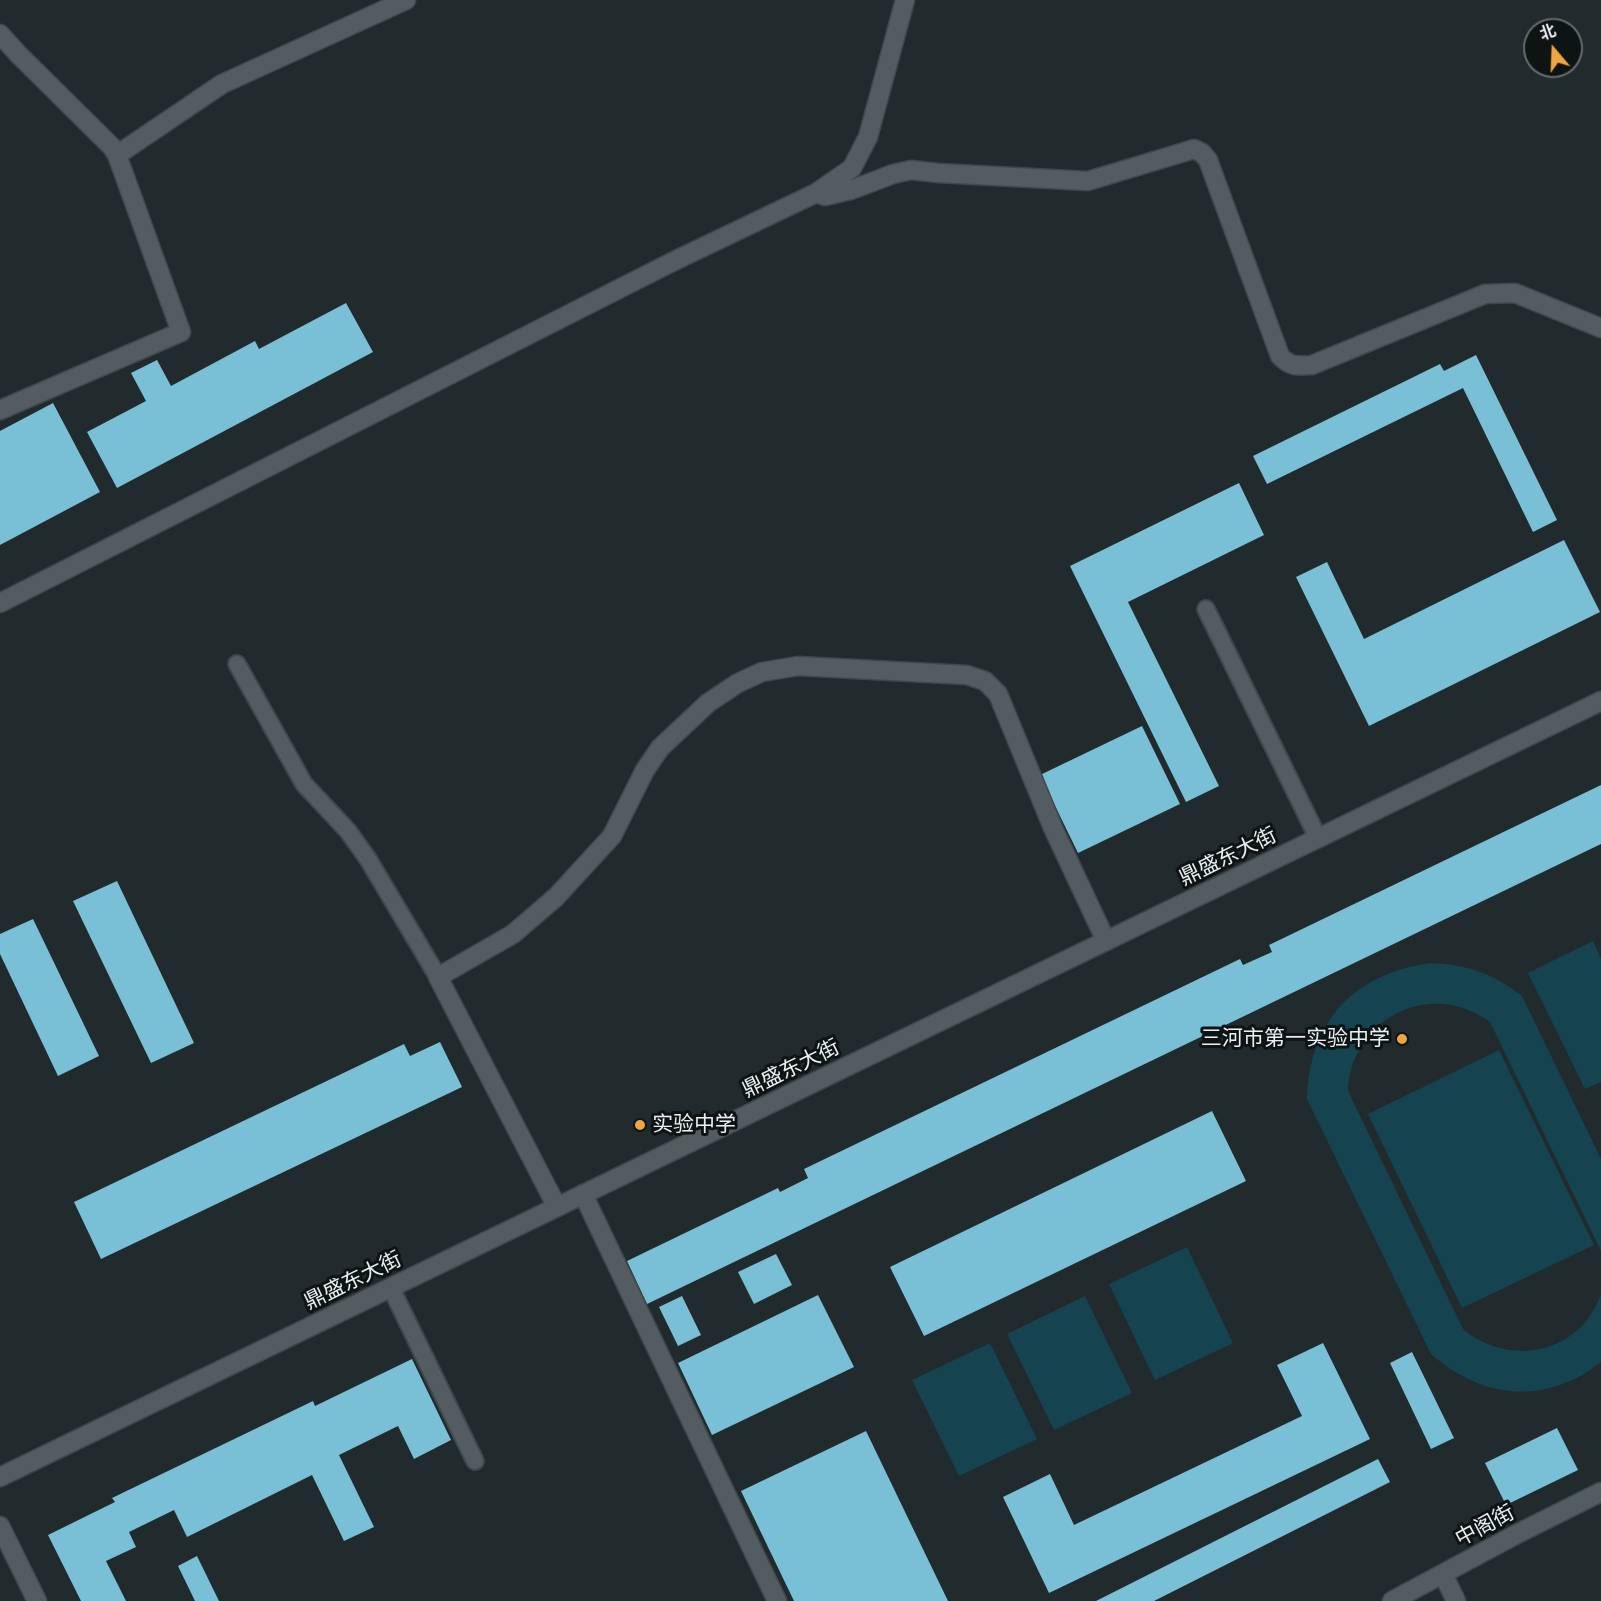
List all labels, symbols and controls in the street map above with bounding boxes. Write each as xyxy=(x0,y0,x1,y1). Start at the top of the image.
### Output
north arrow xyxy=(1523,18,1583,78)
text: 北 xyxy=(1537,21,1558,44)
street label: 鼎盛东大街 xyxy=(1175,823,1281,891)
place label: 三河市第一实验中学 xyxy=(1201,1026,1390,1052)
marker: 三河市第一实验中学 xyxy=(1395,1032,1409,1046)
street label: 鼎盛东大街 xyxy=(738,1035,844,1103)
place label: 实验中学 xyxy=(652,1112,736,1138)
marker: 实验中学 xyxy=(633,1118,647,1132)
street label: 鼎盛东大街 xyxy=(300,1247,406,1315)
street label: 中阁街 xyxy=(1451,1500,1519,1552)

